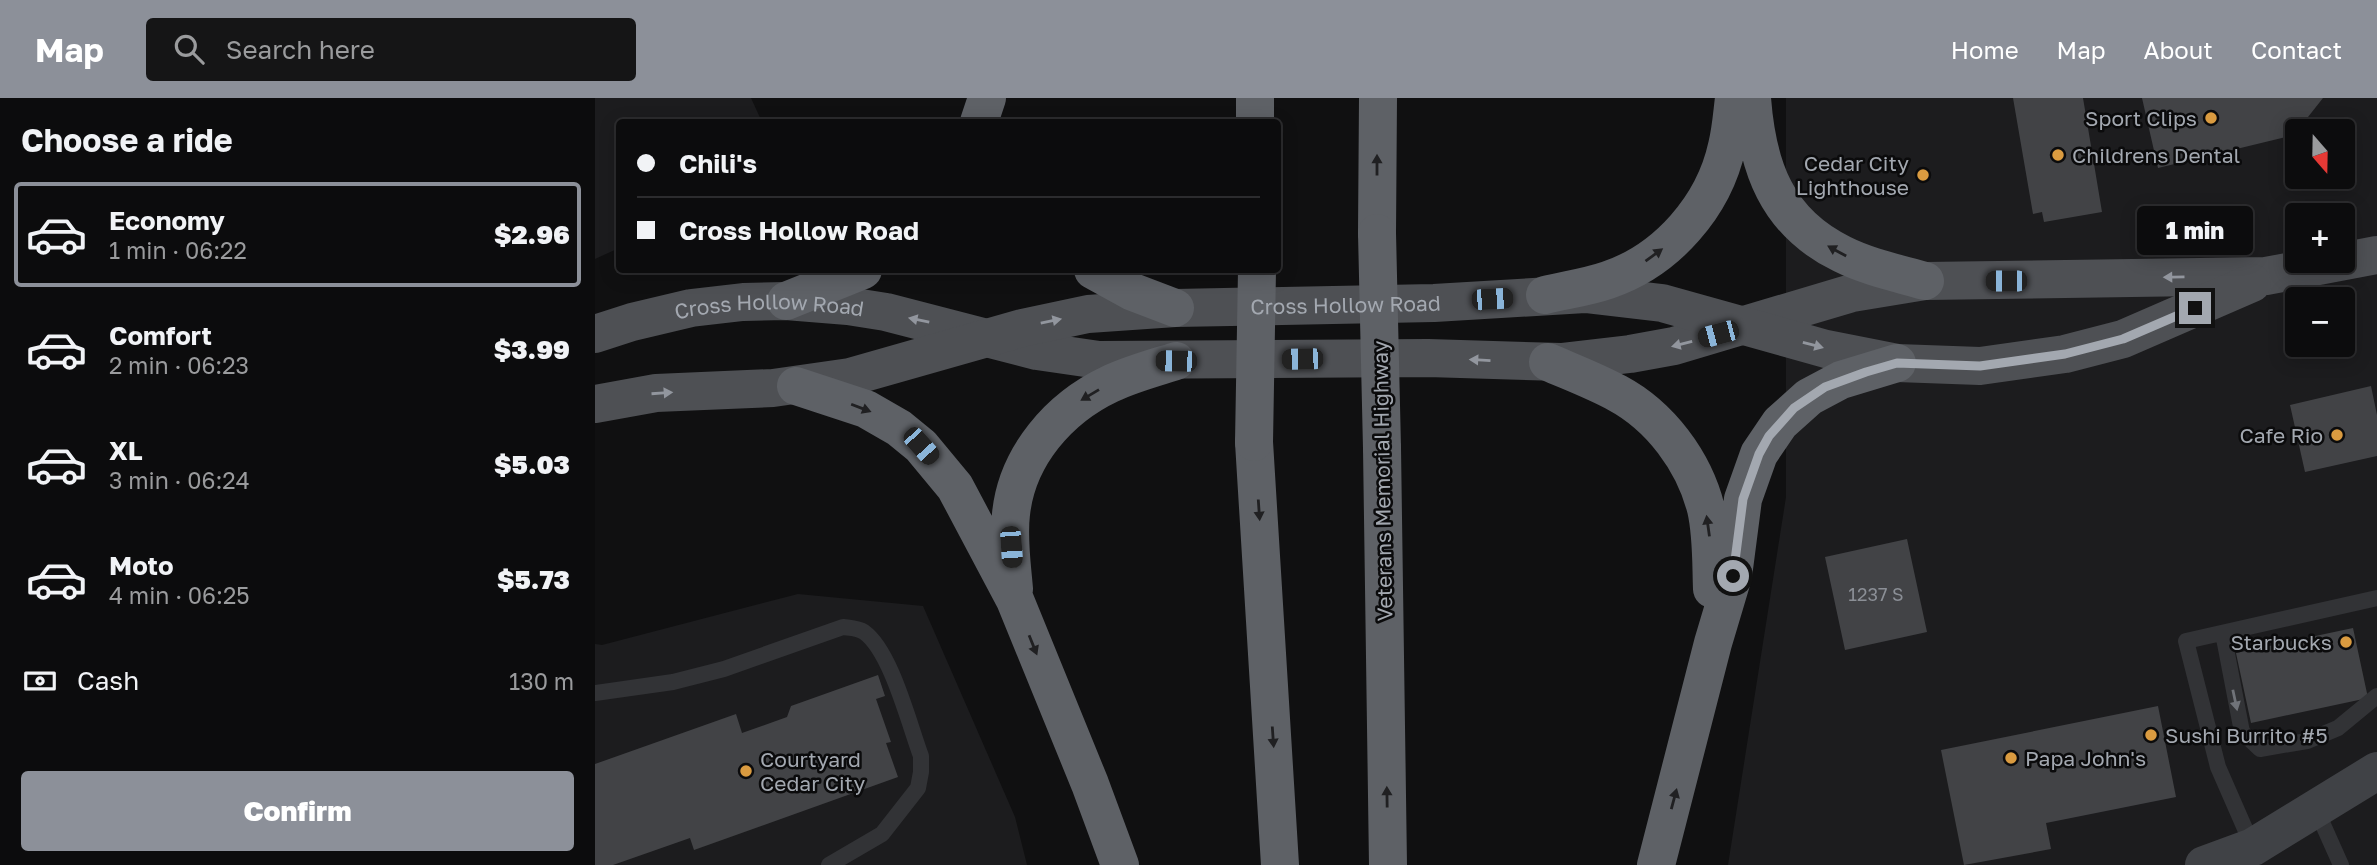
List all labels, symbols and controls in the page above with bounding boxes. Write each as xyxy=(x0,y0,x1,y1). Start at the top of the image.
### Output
search box xyxy=(146,18,636,81)
text: Map xyxy=(35,30,104,69)
icon: search xyxy=(170,30,208,68)
text: Search here xyxy=(226,34,375,65)
text: Home xyxy=(1951,35,2019,64)
text: Map xyxy=(2057,35,2106,64)
text: About xyxy=(2144,35,2213,64)
text: Contact xyxy=(2251,35,2342,64)
place label: Sport Clips xyxy=(2085,105,2197,131)
marker: Sport Clips xyxy=(2203,110,2219,126)
north arrow xyxy=(2285,119,2355,189)
map controls xyxy=(2285,119,2355,357)
text: Choose a ride xyxy=(21,121,233,159)
place label: Childrens Dental xyxy=(2072,142,2240,168)
marker: Childrens Dental xyxy=(2050,147,2066,163)
text: Chili's xyxy=(679,148,757,179)
place label: Cedar City Lighthouse xyxy=(1796,150,1909,200)
one-way arrow xyxy=(1371,154,1383,176)
marker: Cedar City Lighthouse xyxy=(1915,167,1931,183)
icon: car xyxy=(25,203,88,266)
button: + xyxy=(2285,203,2355,273)
text: Economy xyxy=(109,205,225,236)
callout: 1 min xyxy=(2137,206,2253,256)
text: Cross Hollow Road xyxy=(679,215,919,246)
text: 1 min xyxy=(2166,216,2224,244)
text: $2.96 xyxy=(494,219,570,250)
text: 1 min · 06:22 xyxy=(109,236,247,264)
one-way arrow xyxy=(1828,245,1847,257)
one-way arrow xyxy=(1645,248,1664,262)
car xyxy=(1986,271,2028,292)
one-way arrow xyxy=(2162,272,2184,283)
car xyxy=(1471,287,1514,311)
button: − xyxy=(2285,287,2355,357)
street label: Cross Hollow Road xyxy=(672,288,866,325)
street label: Cross Hollow Road xyxy=(1250,290,1442,320)
route end xyxy=(2179,292,2211,324)
one-way arrow xyxy=(908,314,930,325)
one-way arrow xyxy=(1040,315,1062,326)
icon: car xyxy=(25,318,88,381)
car xyxy=(1695,318,1742,350)
text: Comfort xyxy=(109,320,212,351)
text: $3.99 xyxy=(494,334,570,365)
one-way arrow xyxy=(1671,338,1693,349)
street label: Veterans Memorial Highway xyxy=(1367,340,1397,622)
one-way arrow xyxy=(1802,340,1824,351)
car xyxy=(1281,348,1324,370)
car xyxy=(1155,350,1198,372)
text: 2 min · 06:23 xyxy=(109,351,249,379)
one-way arrow xyxy=(1469,354,1491,365)
one-way arrow xyxy=(651,387,673,398)
one-way arrow xyxy=(1081,389,1100,401)
one-way arrow xyxy=(850,403,871,414)
place label: Cafe Rio xyxy=(2239,422,2323,448)
car xyxy=(900,423,943,469)
marker: Cafe Rio xyxy=(2329,427,2345,443)
icon: car xyxy=(25,433,88,496)
text: XL xyxy=(109,435,143,466)
text: $5.03 xyxy=(494,449,570,480)
text: 3 min · 06:24 xyxy=(109,466,250,494)
one-way arrow xyxy=(1253,499,1264,521)
one-way arrow xyxy=(1703,515,1714,537)
car xyxy=(1000,525,1023,569)
icon: car xyxy=(25,548,88,611)
text: Moto xyxy=(109,550,174,581)
route start xyxy=(1717,560,1749,592)
text: $5.73 xyxy=(497,564,570,595)
text: 4 min · 06:25 xyxy=(109,581,250,609)
house number: 1237 S xyxy=(1848,583,1904,605)
place label: Starbucks xyxy=(2230,629,2332,655)
one-way arrow xyxy=(1027,634,1038,655)
marker: Starbucks xyxy=(2338,634,2354,650)
icon: cash xyxy=(21,662,59,700)
text: Cash xyxy=(77,665,139,696)
text: 130 m xyxy=(509,667,574,695)
one-way arrow xyxy=(2229,689,2240,711)
place label: Sushi Burrito #5 xyxy=(2165,722,2328,748)
one-way arrow xyxy=(1267,726,1278,748)
marker: Sushi Burrito #5 xyxy=(2143,727,2159,743)
place label: Papa John's xyxy=(2025,745,2146,771)
place label: Courtyard Cedar City xyxy=(760,746,865,796)
marker: Papa John's xyxy=(2003,750,2019,766)
marker: Courtyard Cedar City xyxy=(738,763,754,779)
button: Confirm xyxy=(21,771,574,851)
one-way arrow xyxy=(1381,786,1393,808)
one-way arrow xyxy=(1669,788,1680,810)

